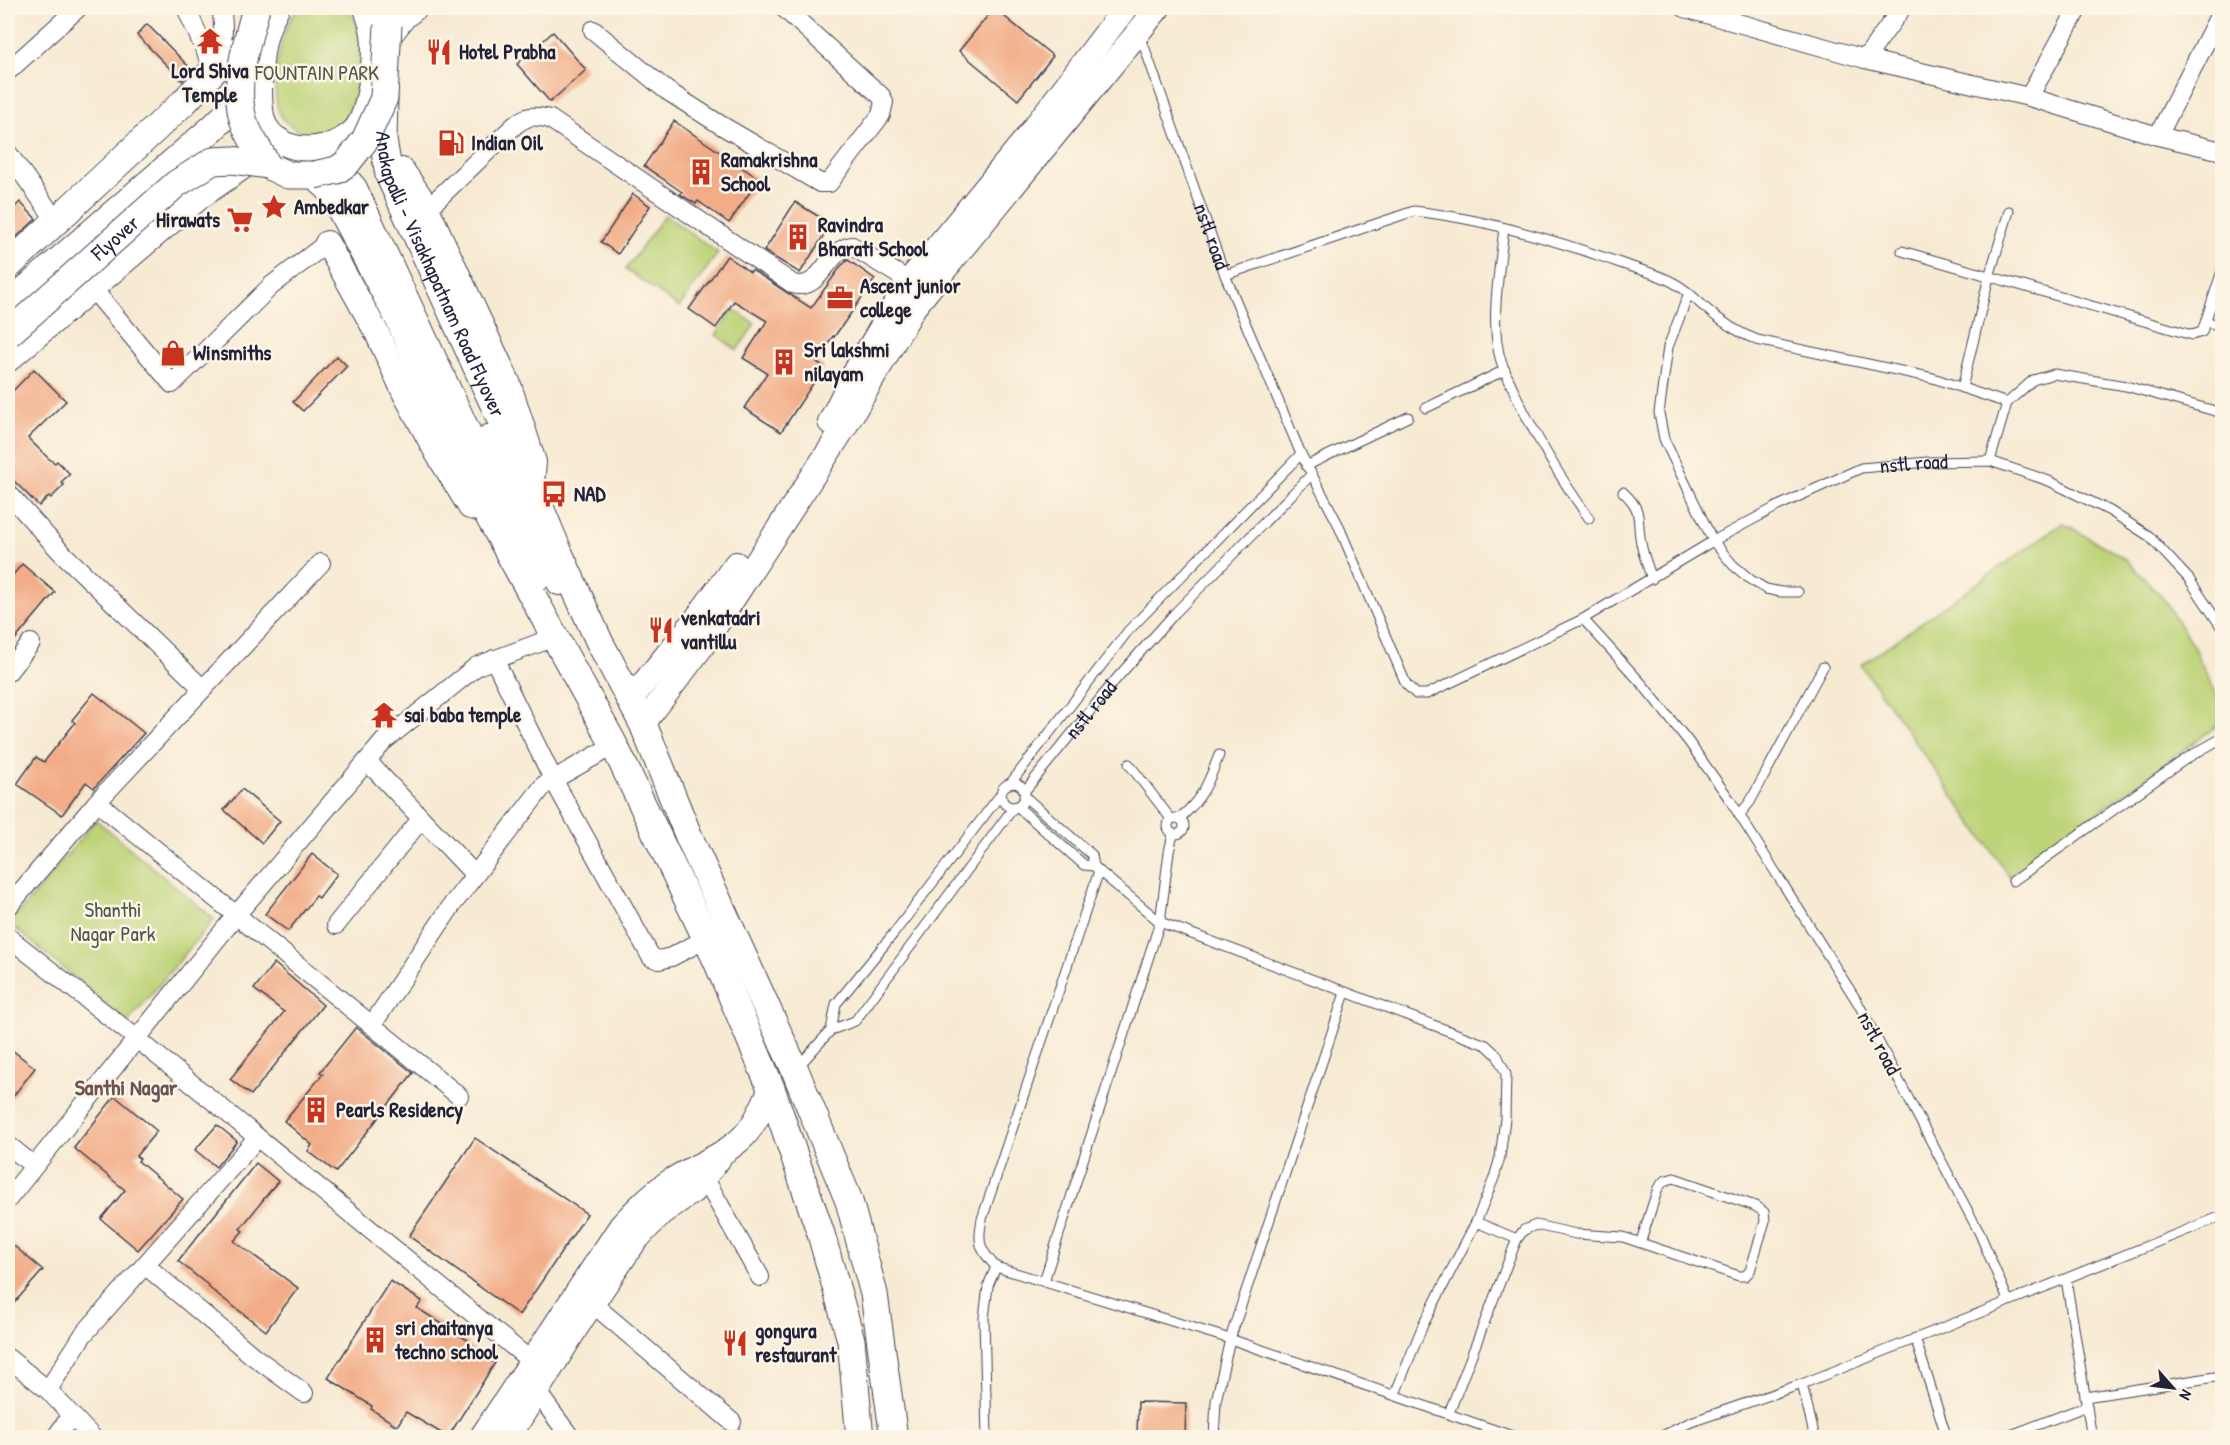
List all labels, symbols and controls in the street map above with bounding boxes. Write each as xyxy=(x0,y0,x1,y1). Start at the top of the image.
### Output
temple icon: Lord Shiva Temple xyxy=(195,26,225,56)
restaurant icon: Hotel Prabha xyxy=(424,37,454,67)
place label: Hotel Prabha xyxy=(459,37,556,66)
place label: Lord Shiva Temple xyxy=(171,56,249,110)
park label: FOUNTAIN PARK xyxy=(254,58,379,87)
fuel station icon: Indian Oil xyxy=(436,128,466,158)
place label: Indian Oil xyxy=(471,128,543,157)
street label: Anakapalli - Visakhapatnam Road Flyover xyxy=(369,131,513,422)
place label: Ramakrishna School xyxy=(721,145,818,198)
building icon: Ramakrishna School xyxy=(686,157,716,187)
place icon: Ambedkar xyxy=(259,192,289,222)
place label: Ambedkar xyxy=(294,192,370,221)
street label: nstl road xyxy=(1187,199,1237,273)
place label: Hirawats xyxy=(156,205,220,234)
supermarket icon: Hirawats xyxy=(225,205,255,235)
street label: Flyover xyxy=(84,208,146,268)
place label: Ravindra Bharati School xyxy=(818,210,928,263)
building icon: Ravindra Bharati School xyxy=(783,222,813,252)
place label: Ascent junior college xyxy=(860,271,961,325)
office icon: Ascent junior college xyxy=(825,283,855,313)
place label: Sri lakshmi nilayam xyxy=(804,335,890,389)
shop icon: Winsmiths xyxy=(158,338,188,368)
place label: Winsmiths xyxy=(193,338,271,367)
building icon: Sri lakshmi nilayam xyxy=(769,347,799,377)
street label: nstl road xyxy=(1878,447,1948,480)
bus stop icon: NAD xyxy=(539,479,569,509)
place label: NAD xyxy=(574,479,606,508)
place label: venkatadri vantillu xyxy=(681,603,761,656)
restaurant icon: venkatadri vantillu xyxy=(646,615,676,645)
street label: nstl road xyxy=(1058,674,1123,745)
temple icon: sai baba temple xyxy=(369,700,399,730)
place label: sai baba temple xyxy=(404,700,522,730)
park label: Shanthi Nagar Park xyxy=(70,895,156,948)
street label: nstl road xyxy=(1851,1006,1908,1080)
district label: Santhi Nagar xyxy=(75,1072,178,1103)
building icon: Pearls Residency xyxy=(301,1095,331,1125)
place label: Pearls Residency xyxy=(336,1095,463,1125)
place label: sri chaitanya techno school xyxy=(394,1313,498,1366)
place label: gongura restaurant xyxy=(755,1316,837,1369)
building icon: sri chaitanya techno school xyxy=(360,1325,390,1355)
restaurant icon: gongura restaurant xyxy=(720,1328,750,1358)
north arrow xyxy=(2143,1358,2203,1418)
text: N xyxy=(2174,1386,2198,1404)

